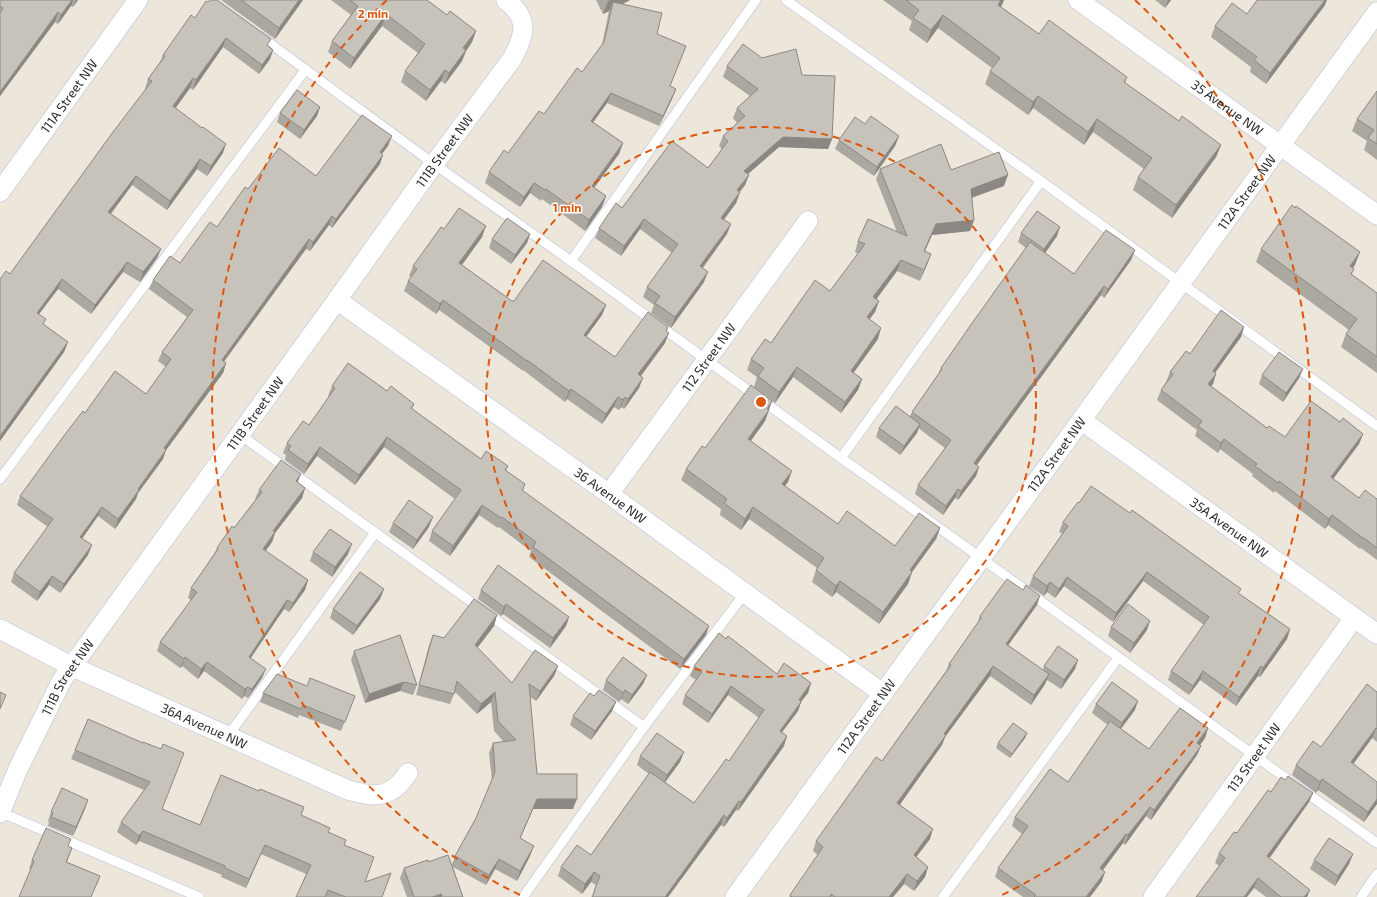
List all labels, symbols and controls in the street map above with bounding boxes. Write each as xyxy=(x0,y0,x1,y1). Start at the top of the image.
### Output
text: 2 min xyxy=(358,6,388,20)
street label: 111A Street NW xyxy=(37,56,101,136)
street label: 35 Avenue NW xyxy=(1188,76,1266,139)
street label: 111B Street NW xyxy=(412,111,477,190)
street label: 112A Street NW xyxy=(1214,151,1279,233)
text: 1 min xyxy=(553,200,581,214)
street label: 112 Street NW xyxy=(678,320,739,395)
street label: 111B Street NW xyxy=(223,373,287,453)
centre of rings xyxy=(754,395,768,409)
street label: 112A Street NW xyxy=(1024,414,1089,495)
street label: 36 Avenue NW xyxy=(571,464,650,527)
street label: 35A Avenue NW xyxy=(1187,494,1272,561)
street label: 111B Street NW xyxy=(38,636,97,718)
street label: 112A Street NW xyxy=(833,676,899,757)
street label: 36A Avenue NW xyxy=(158,699,250,752)
street label: 113 Street NW xyxy=(1223,720,1284,795)

